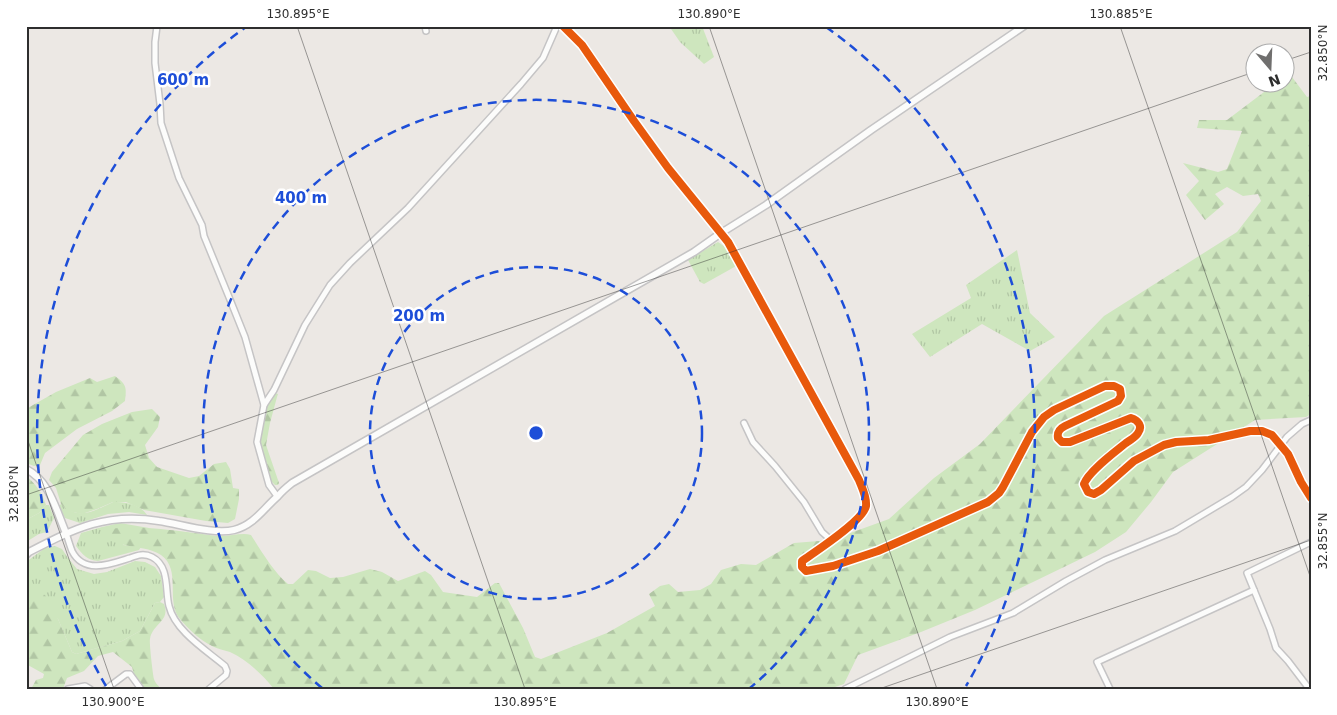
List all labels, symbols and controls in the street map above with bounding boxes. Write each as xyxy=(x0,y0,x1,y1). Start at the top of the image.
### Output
text: 130.895°E xyxy=(266,7,330,21)
text: 130.890°E xyxy=(677,7,741,21)
text: 130.885°E xyxy=(1089,7,1153,21)
text: 32.850°N xyxy=(1316,25,1330,81)
north arrow xyxy=(1244,42,1294,92)
text: 600 m xyxy=(157,71,209,89)
text: N xyxy=(1266,71,1282,90)
text: 400 m xyxy=(275,189,327,207)
text: 200 m xyxy=(393,307,445,325)
centre of rings xyxy=(527,424,545,442)
text: 32.850°N xyxy=(7,466,21,522)
text: 32.855°N xyxy=(1316,513,1330,569)
text: 130.900°E xyxy=(81,695,145,709)
text: 130.895°E xyxy=(493,695,557,709)
text: 130.890°E xyxy=(905,695,969,709)

